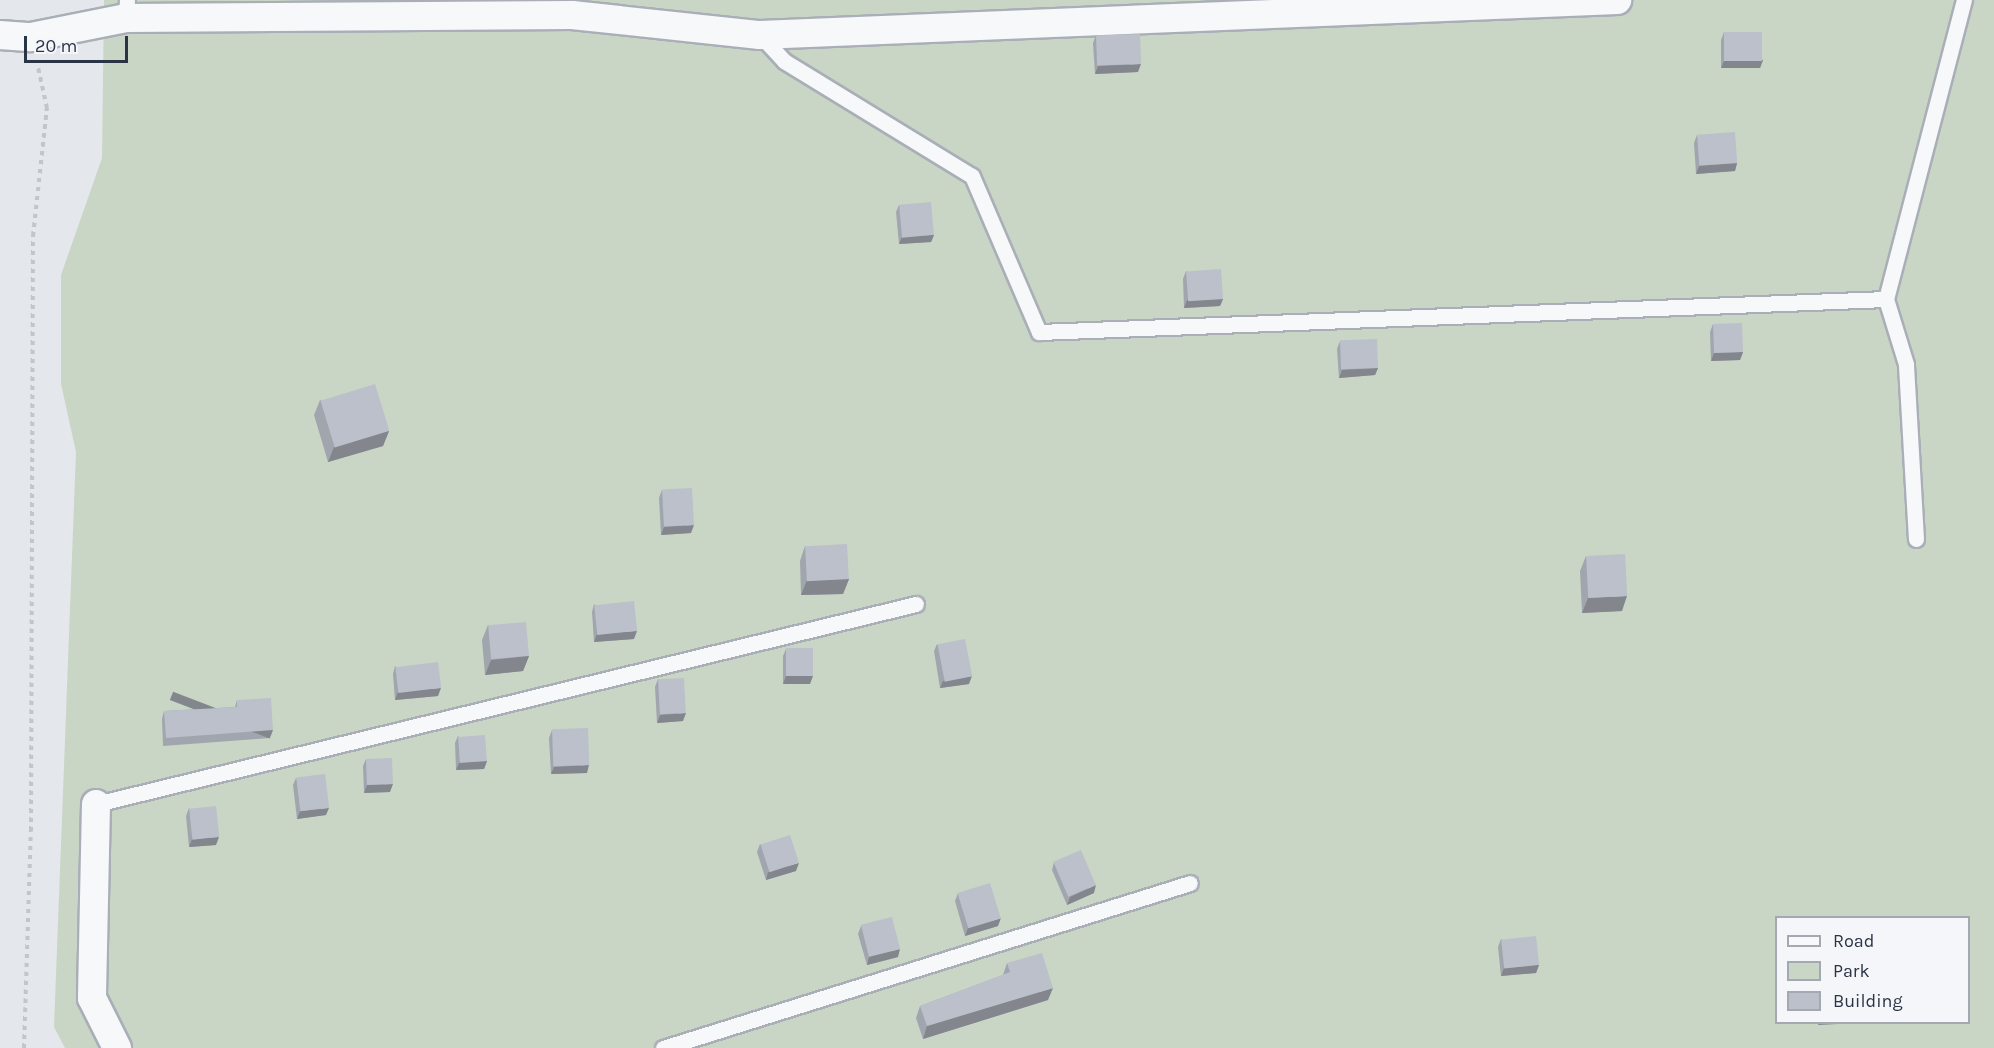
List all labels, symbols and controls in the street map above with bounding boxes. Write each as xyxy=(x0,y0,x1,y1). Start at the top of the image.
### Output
scale bar xyxy=(27,24,130,62)
text: 20 m xyxy=(35,35,77,57)
legend xyxy=(1775,916,1970,1024)
text: Road xyxy=(1833,930,1874,952)
text: Park xyxy=(1833,960,1870,982)
text: Building xyxy=(1833,990,1903,1012)

